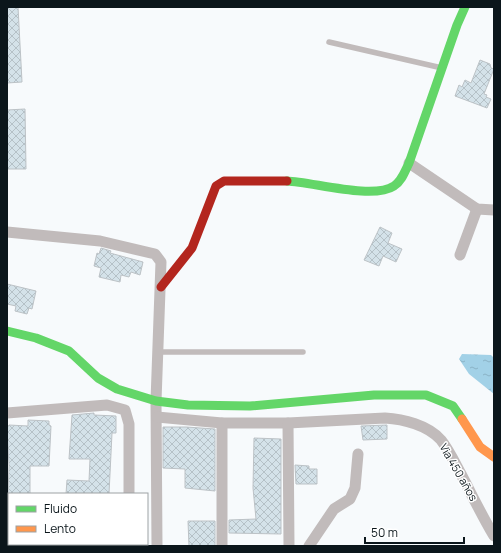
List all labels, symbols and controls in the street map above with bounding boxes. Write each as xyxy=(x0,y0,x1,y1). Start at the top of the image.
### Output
street label: Via 450 años xyxy=(437,441,482,504)
legend xyxy=(8,493,148,545)
text: Fluido xyxy=(44,500,77,517)
scale bar xyxy=(365,519,464,545)
text: Lento xyxy=(44,520,76,537)
text: 50 m xyxy=(371,524,398,541)

